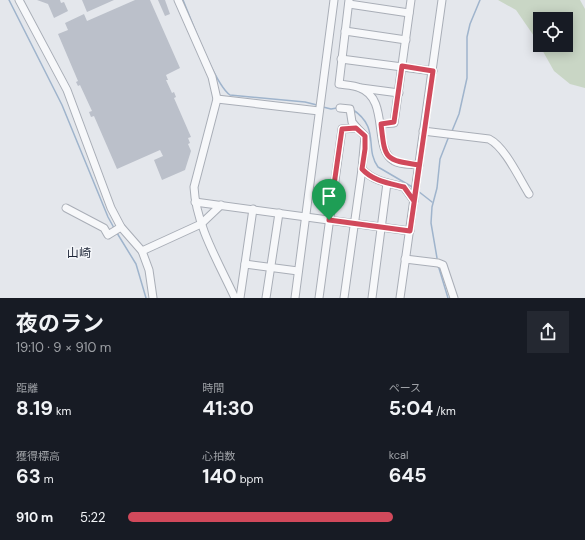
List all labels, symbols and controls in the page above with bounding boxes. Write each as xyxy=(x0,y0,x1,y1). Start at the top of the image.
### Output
map controls xyxy=(533,12,573,52)
button: locate xyxy=(533,12,573,52)
pin xyxy=(312,179,346,220)
icon: arrive xyxy=(318,185,340,207)
district label: 山崎 xyxy=(67,245,91,261)
text: 夜のラン xyxy=(16,309,104,338)
button: share xyxy=(527,311,569,353)
text: 19:10 · 9 × 910 m xyxy=(16,339,111,356)
text: 距離 xyxy=(16,381,38,395)
text: 時間 xyxy=(202,381,224,395)
text: ペース xyxy=(389,381,421,395)
text: 8.19 xyxy=(16,395,53,421)
text: 41:30 xyxy=(202,395,254,421)
text: 5:04 xyxy=(389,395,433,421)
text: km xyxy=(53,404,71,418)
text: /km xyxy=(433,404,456,418)
text: kcal xyxy=(389,448,409,462)
text: 獲得標高 xyxy=(16,449,60,463)
text: 心拍数 xyxy=(202,449,235,463)
text: 645 xyxy=(389,462,427,488)
text: 63 xyxy=(16,463,41,489)
text: 140 xyxy=(202,463,237,489)
text: m xyxy=(41,472,53,486)
text: bpm xyxy=(237,472,263,486)
text: 910 m xyxy=(16,509,53,526)
text: 5:22 xyxy=(80,509,106,526)

